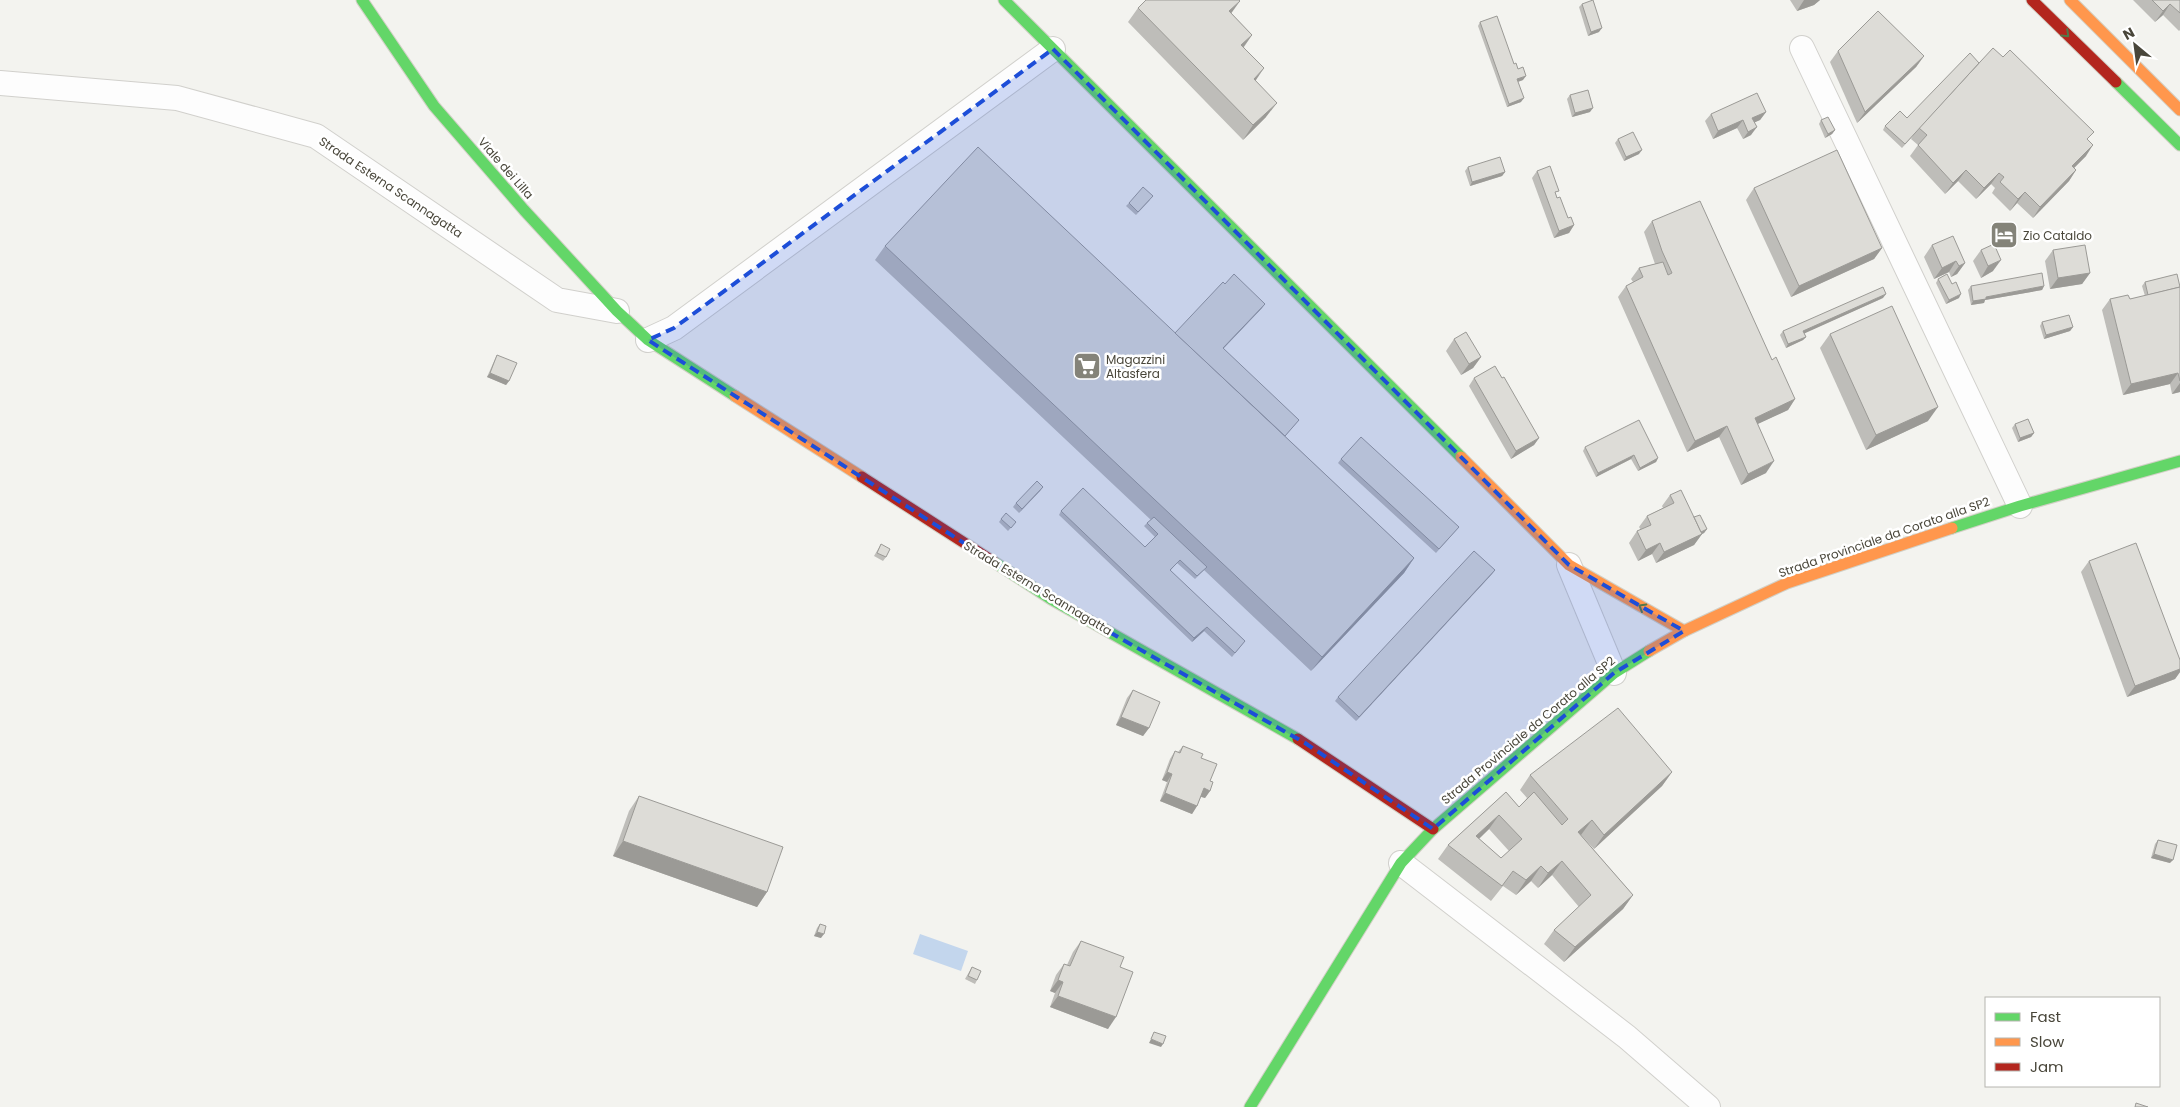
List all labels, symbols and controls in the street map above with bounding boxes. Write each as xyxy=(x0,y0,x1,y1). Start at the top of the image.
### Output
north arrow xyxy=(2110,20,2160,70)
text: N xyxy=(2119,22,2138,45)
one-way arrow xyxy=(2061,28,2070,37)
street label: Strada Esterna Scannagatta xyxy=(316,132,466,242)
street label: Viale dei Lilla xyxy=(474,134,538,202)
hotel icon: Zio Cataldo xyxy=(1989,220,2019,250)
place label: Zio Cataldo xyxy=(2023,227,2092,244)
supermarket icon: Magazzini Altasfera xyxy=(1072,351,1102,381)
place label: Magazzini Altasfera xyxy=(1106,351,1165,382)
street label: Strada Provinciale da Corato alla SP2 xyxy=(1776,493,1992,581)
street label: Strada Esterna Scannagatta xyxy=(961,537,1115,639)
one-way arrow xyxy=(1639,603,1648,613)
street label: Strada Provinciale da Corato alla SP2 xyxy=(1437,652,1619,808)
legend xyxy=(1985,997,2160,1087)
text: Fast xyxy=(2030,1006,2061,1027)
text: Slow xyxy=(2030,1031,2065,1052)
text: Jam xyxy=(2030,1056,2064,1077)

